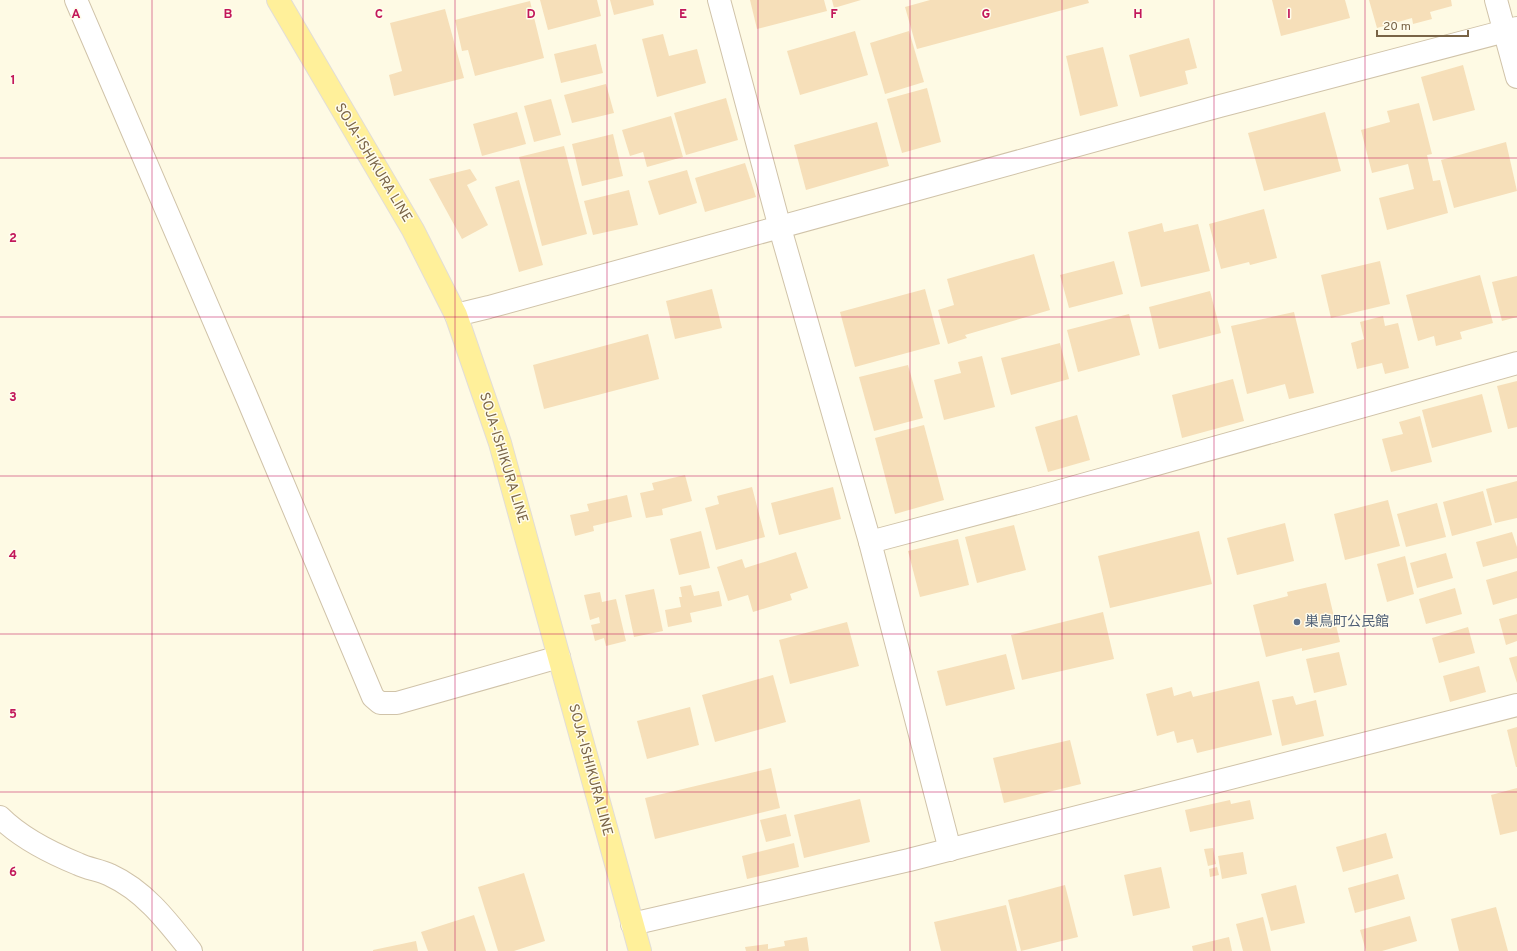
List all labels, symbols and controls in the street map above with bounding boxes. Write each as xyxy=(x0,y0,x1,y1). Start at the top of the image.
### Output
text: A xyxy=(71,7,81,23)
text: B xyxy=(224,7,233,23)
text: C xyxy=(375,7,383,23)
text: D xyxy=(526,7,536,23)
text: E xyxy=(679,7,687,23)
text: F xyxy=(830,7,838,23)
text: G xyxy=(982,7,991,23)
text: H xyxy=(1133,7,1143,23)
text: I xyxy=(1287,7,1291,23)
scale bar xyxy=(1377,12,1468,38)
text: 20 m xyxy=(1383,19,1411,35)
text: 1 xyxy=(10,73,16,89)
street label: SOJA-ISHIKURA LINE xyxy=(331,100,415,226)
text: 2 xyxy=(9,231,17,247)
text: 3 xyxy=(9,390,17,406)
street label: SOJA-ISHIKURA LINE xyxy=(475,391,531,525)
text: 4 xyxy=(9,548,17,564)
place label: 巣鳥町公民館 xyxy=(1305,614,1389,631)
marker: 巣鳥町公民館 xyxy=(1292,617,1302,627)
street label: SOJA-ISHIKURA LINE xyxy=(564,702,616,838)
text: 5 xyxy=(9,707,17,723)
text: 6 xyxy=(9,865,17,881)

